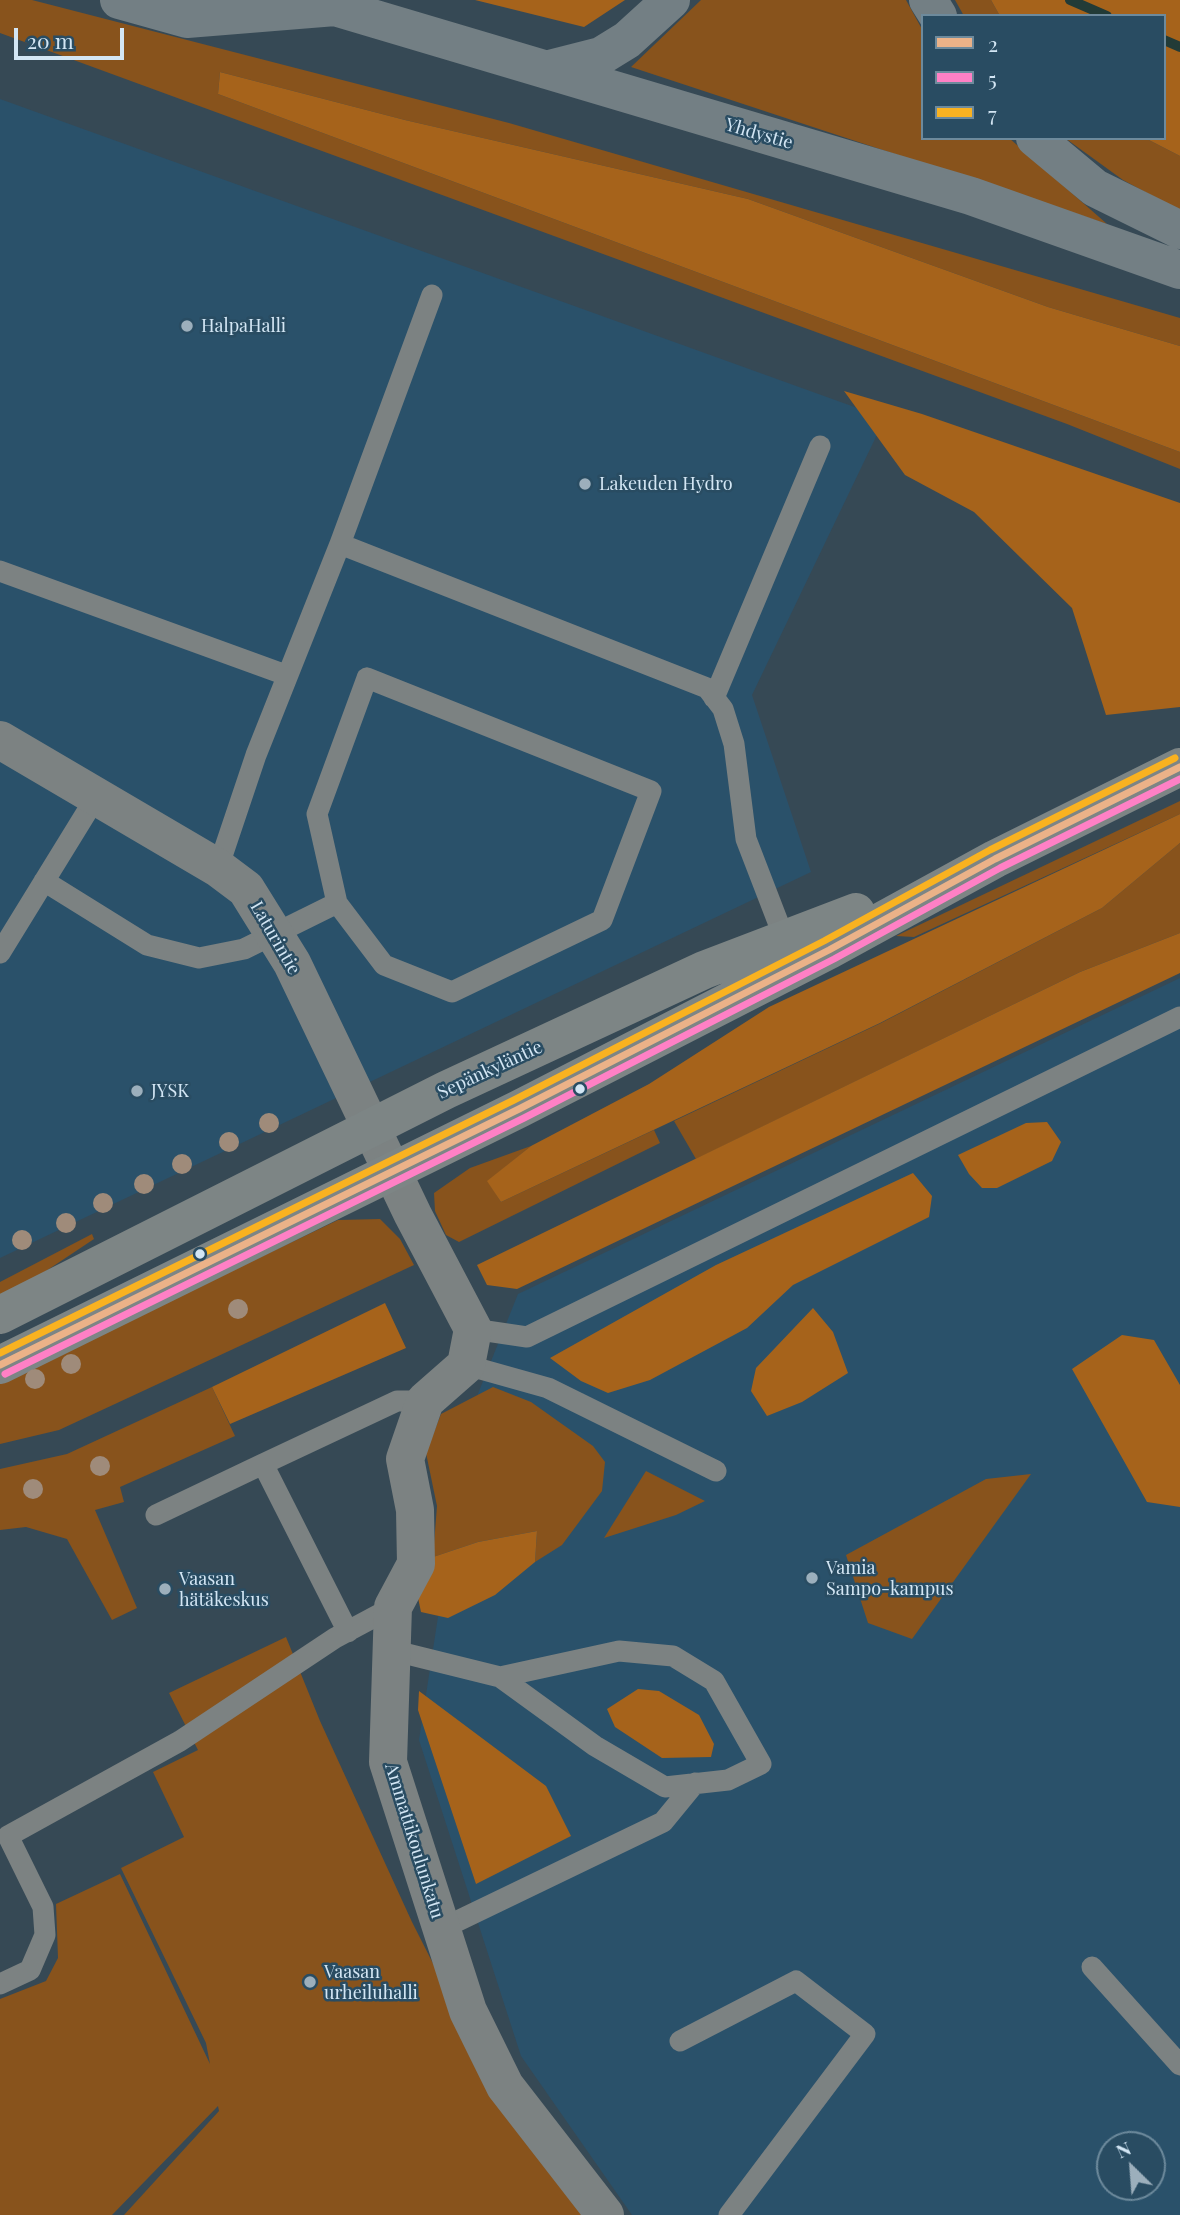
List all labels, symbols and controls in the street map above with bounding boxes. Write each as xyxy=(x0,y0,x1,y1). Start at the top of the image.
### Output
scale bar xyxy=(18,14,128,58)
legend xyxy=(921,14,1166,140)
text: 20 m xyxy=(27,26,74,54)
text: 2 xyxy=(988,29,998,57)
text: 5 xyxy=(988,64,997,92)
text: 7 xyxy=(988,99,997,127)
street label: Yhdystie xyxy=(723,114,795,154)
place label: HalpaHalli xyxy=(201,315,286,337)
marker: HalpaHalli xyxy=(179,318,195,334)
place label: Lakeuden Hydro xyxy=(599,473,733,495)
marker: Lakeuden Hydro xyxy=(577,476,593,492)
street label: Laturintie xyxy=(245,897,305,979)
street label: Sepänkyläntie xyxy=(434,1036,546,1104)
place label: JYSK xyxy=(151,1080,189,1102)
unlabelled marker xyxy=(573,1082,587,1096)
marker: JYSK xyxy=(129,1083,145,1099)
unlabelled marker xyxy=(193,1247,207,1261)
place label: Vamia Sampo-kampus xyxy=(826,1557,954,1600)
place label: Vaasan hätäkeskus xyxy=(179,1568,269,1610)
marker: Vamia Sampo-kampus xyxy=(804,1570,820,1586)
marker: Vaasan hätäkeskus xyxy=(157,1581,173,1597)
street label: Ammattikoulunkatu xyxy=(380,1761,448,1921)
place label: Vaasan urheiluhalli xyxy=(324,1961,418,2004)
marker: Vaasan urheiluhalli xyxy=(302,1974,318,1990)
north arrow xyxy=(1096,2131,1166,2201)
text: N xyxy=(1111,2134,1135,2163)

